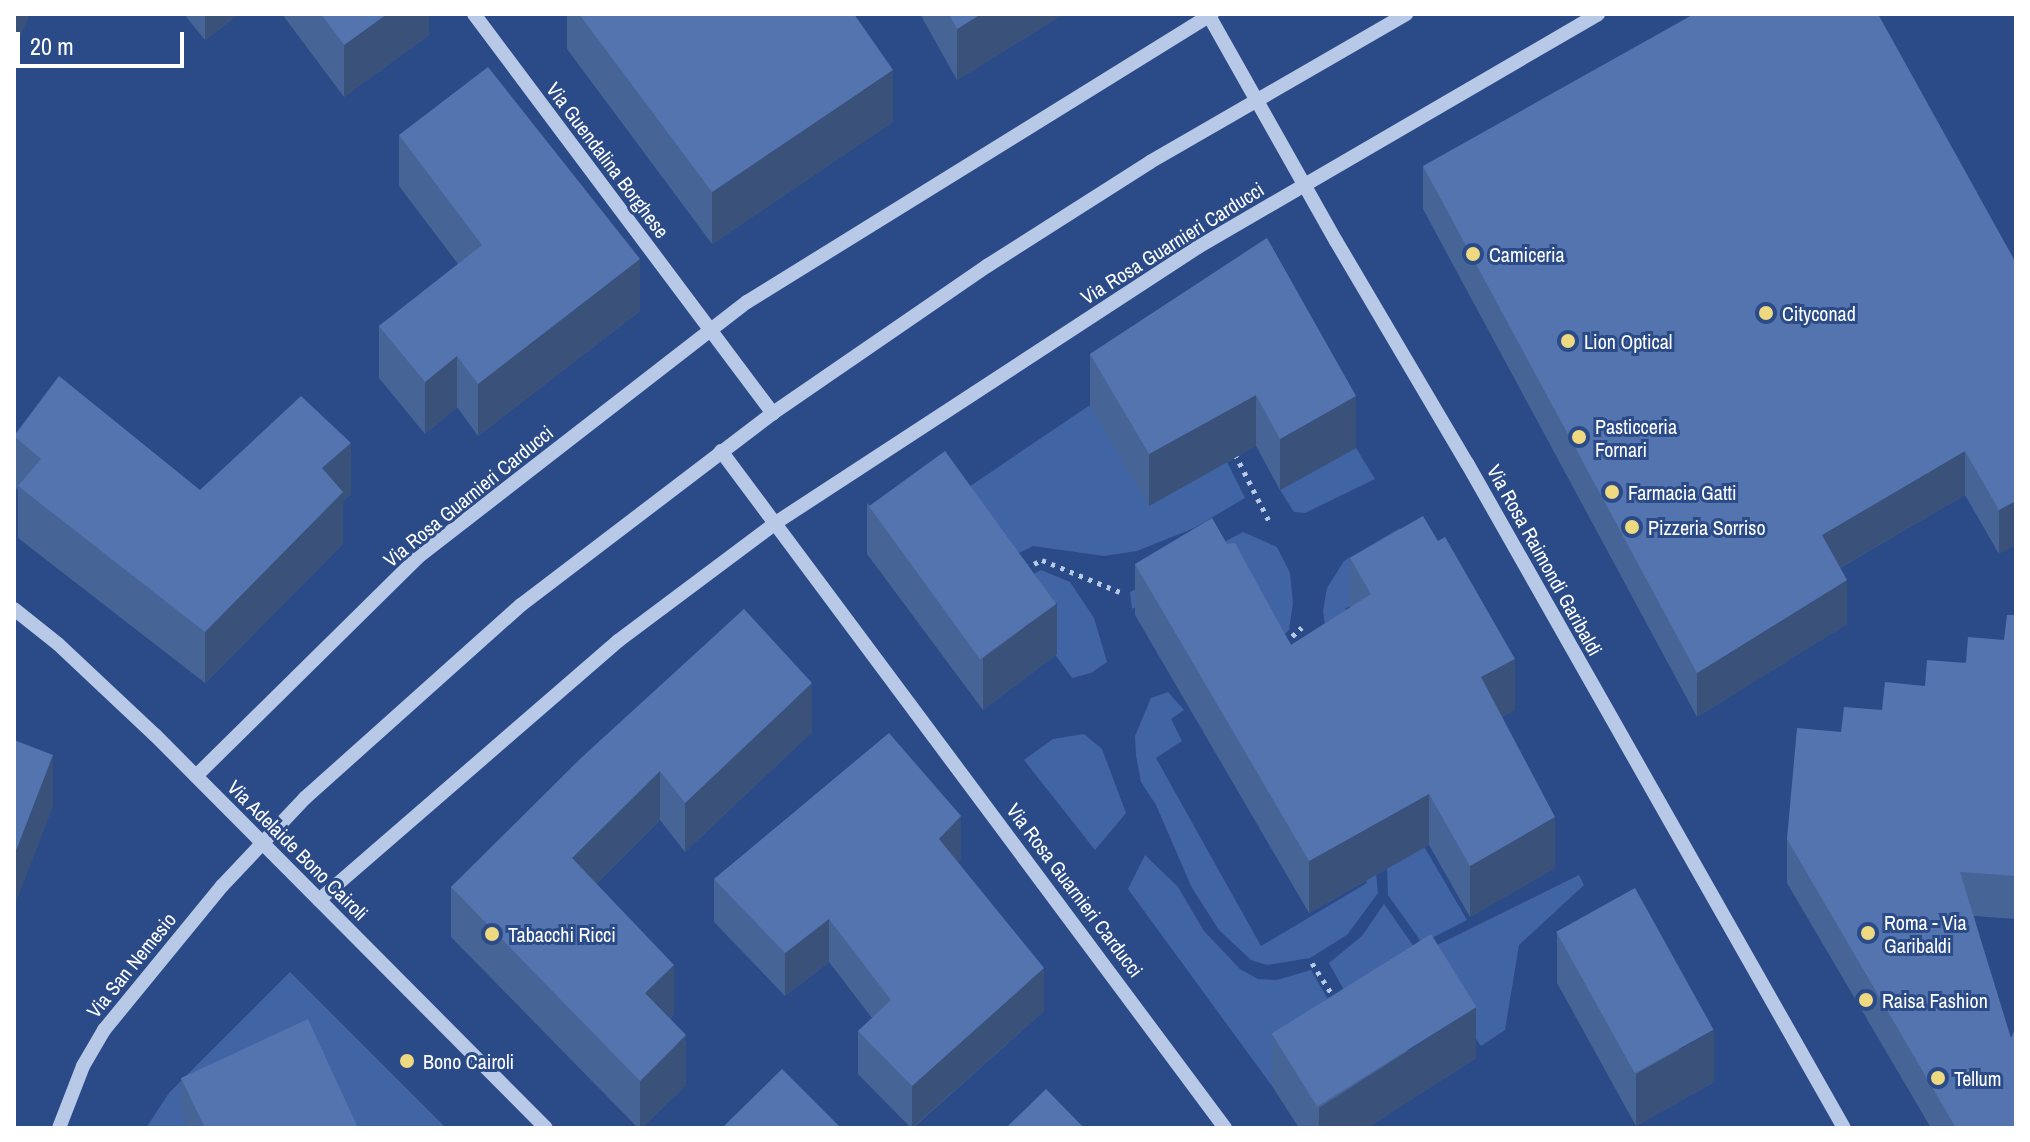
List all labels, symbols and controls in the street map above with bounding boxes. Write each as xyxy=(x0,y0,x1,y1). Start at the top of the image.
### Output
scale bar xyxy=(20,16,188,66)
text: 20 m xyxy=(30,30,74,62)
street label: Via Guendalina Borghese xyxy=(542,78,674,242)
street label: Via Rosa Guarnieri Carducci xyxy=(1076,177,1268,309)
place label: Camiceria xyxy=(1489,242,1565,266)
marker: Camiceria xyxy=(1464,245,1482,263)
place label: Cityconad xyxy=(1782,301,1856,325)
marker: Cityconad xyxy=(1757,304,1775,322)
place label: Lion Optical xyxy=(1584,329,1672,353)
marker: Lion Optical xyxy=(1559,332,1577,350)
place label: Pasticceria Fornari xyxy=(1595,414,1677,461)
street label: Via Rosa Guarnieri Carducci xyxy=(378,420,558,572)
marker: Pasticceria Fornari xyxy=(1570,428,1588,446)
street label: Via Rosa Raimondi Garibaldi xyxy=(1482,460,1608,660)
place label: Farmacia Gatti xyxy=(1628,480,1737,504)
marker: Farmacia Gatti xyxy=(1603,483,1621,501)
place label: Pizzeria Sorriso xyxy=(1648,515,1766,539)
marker: Pizzeria Sorriso xyxy=(1623,518,1641,536)
street label: Via Adelaide Bono Cairoli xyxy=(223,775,373,925)
street label: Via Rosa Guarnieri Carducci xyxy=(1002,798,1148,982)
street label: Via San Nemesio xyxy=(81,908,181,1022)
place label: Roma - Via Garibaldi xyxy=(1884,910,1967,957)
place label: Tabacchi Ricci xyxy=(508,922,616,946)
marker: Roma - Via Garibaldi xyxy=(1859,924,1877,942)
marker: Tabacchi Ricci xyxy=(483,925,501,943)
place label: Raisa Fashion xyxy=(1882,988,1988,1012)
marker: Raisa Fashion xyxy=(1857,991,1875,1009)
place label: Bono Cairoli xyxy=(423,1049,514,1073)
marker: Bono Cairoli xyxy=(398,1052,416,1070)
place label: Tellum xyxy=(1954,1066,2001,1090)
marker: Tellum xyxy=(1929,1069,1947,1087)

